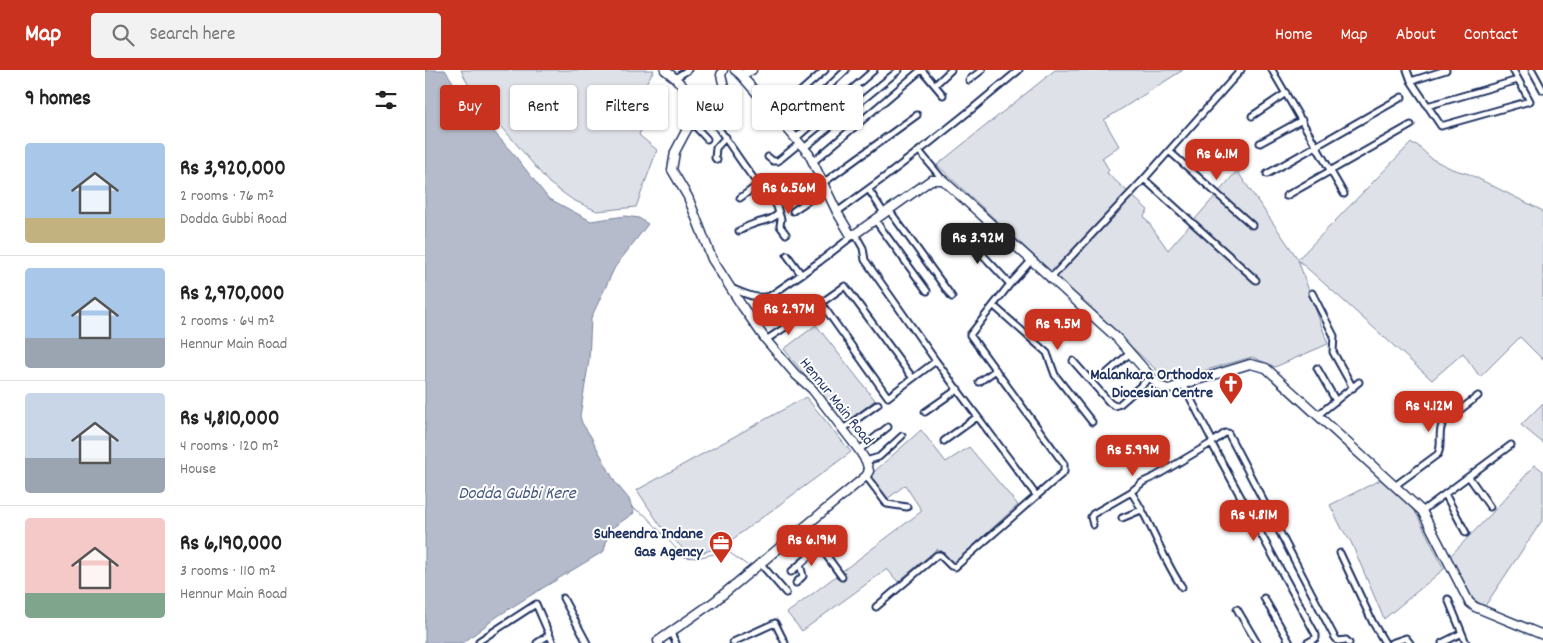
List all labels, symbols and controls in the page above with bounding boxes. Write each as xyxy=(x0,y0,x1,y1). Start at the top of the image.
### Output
search box xyxy=(91,13,441,58)
text: Map xyxy=(25,18,61,52)
icon: search xyxy=(109,21,137,49)
text: Search here xyxy=(149,22,235,49)
text: Home xyxy=(1275,23,1312,48)
text: Map xyxy=(1340,23,1368,48)
text: About xyxy=(1396,23,1436,48)
text: Contact xyxy=(1464,23,1518,48)
text: 9 homes xyxy=(25,85,91,115)
chip: Buy xyxy=(440,85,500,130)
chip: Rent xyxy=(510,85,577,130)
chip: Filters xyxy=(587,85,668,130)
chip: New xyxy=(678,85,742,130)
chip: Apartment xyxy=(752,85,863,130)
icon: filters xyxy=(372,86,400,114)
pin: Rs 6.1M xyxy=(1171,138,1263,181)
text: Rs 6.1M xyxy=(1196,143,1238,166)
text: Rs 3,920,000 xyxy=(180,155,286,185)
icon: home xyxy=(65,163,125,223)
pin: Rs 6.56M xyxy=(737,172,841,215)
text: Rs 6.56M xyxy=(762,177,816,200)
text: 2 rooms · 76 m² xyxy=(180,185,274,208)
text: Dodda Gubbi Road xyxy=(180,208,287,231)
pin: Rs 3.92M xyxy=(926,222,1030,265)
text: Rs 3.92M xyxy=(952,227,1004,250)
text: Rs 2,970,000 xyxy=(180,280,284,310)
icon: home xyxy=(65,288,125,348)
pin: Rs 2.97M xyxy=(737,294,841,336)
text: Rs 2.97M xyxy=(764,298,814,321)
pin: Rs 9.5M xyxy=(1012,308,1104,351)
text: 2 rooms · 64 m² xyxy=(180,310,275,333)
text: Rs 9.5M xyxy=(1036,313,1080,336)
text: Hennur Main Road xyxy=(180,333,287,356)
street label: Hennur Main Road xyxy=(793,353,879,451)
place label: Malankara Orthodox Diocesian Centre xyxy=(1090,364,1213,405)
church icon: Malankara Orthodox Diocesian Centre xyxy=(1218,371,1244,405)
pin: Rs 4.12M xyxy=(1377,390,1481,433)
text: Rs 4.12M xyxy=(1405,395,1453,418)
text: Rs 4,810,000 xyxy=(180,405,279,435)
icon: home xyxy=(65,413,125,473)
pin: Rs 5.99M xyxy=(1081,434,1185,477)
text: 4 rooms · 120 m² xyxy=(180,435,279,458)
text: Rs 5.99M xyxy=(1107,439,1159,462)
text: House xyxy=(180,458,216,481)
water label: Dodda Gubbi Kere xyxy=(458,482,577,507)
pin: Rs 4.81M xyxy=(1202,500,1306,542)
text: Rs 4.81M xyxy=(1231,504,1277,527)
place label: Suheendra Indane Gas Agency xyxy=(594,523,705,564)
pin: Rs 6.19M xyxy=(760,524,864,567)
text: Rs 6.19M xyxy=(788,529,836,552)
text: Rs 6,190,000 xyxy=(180,530,282,560)
office icon: Suheendra Indane Gas Agency xyxy=(708,530,734,564)
icon: home xyxy=(65,538,125,598)
text: 3 rooms · 110 m² xyxy=(180,560,276,583)
text: Hennur Main Road xyxy=(180,583,287,606)

